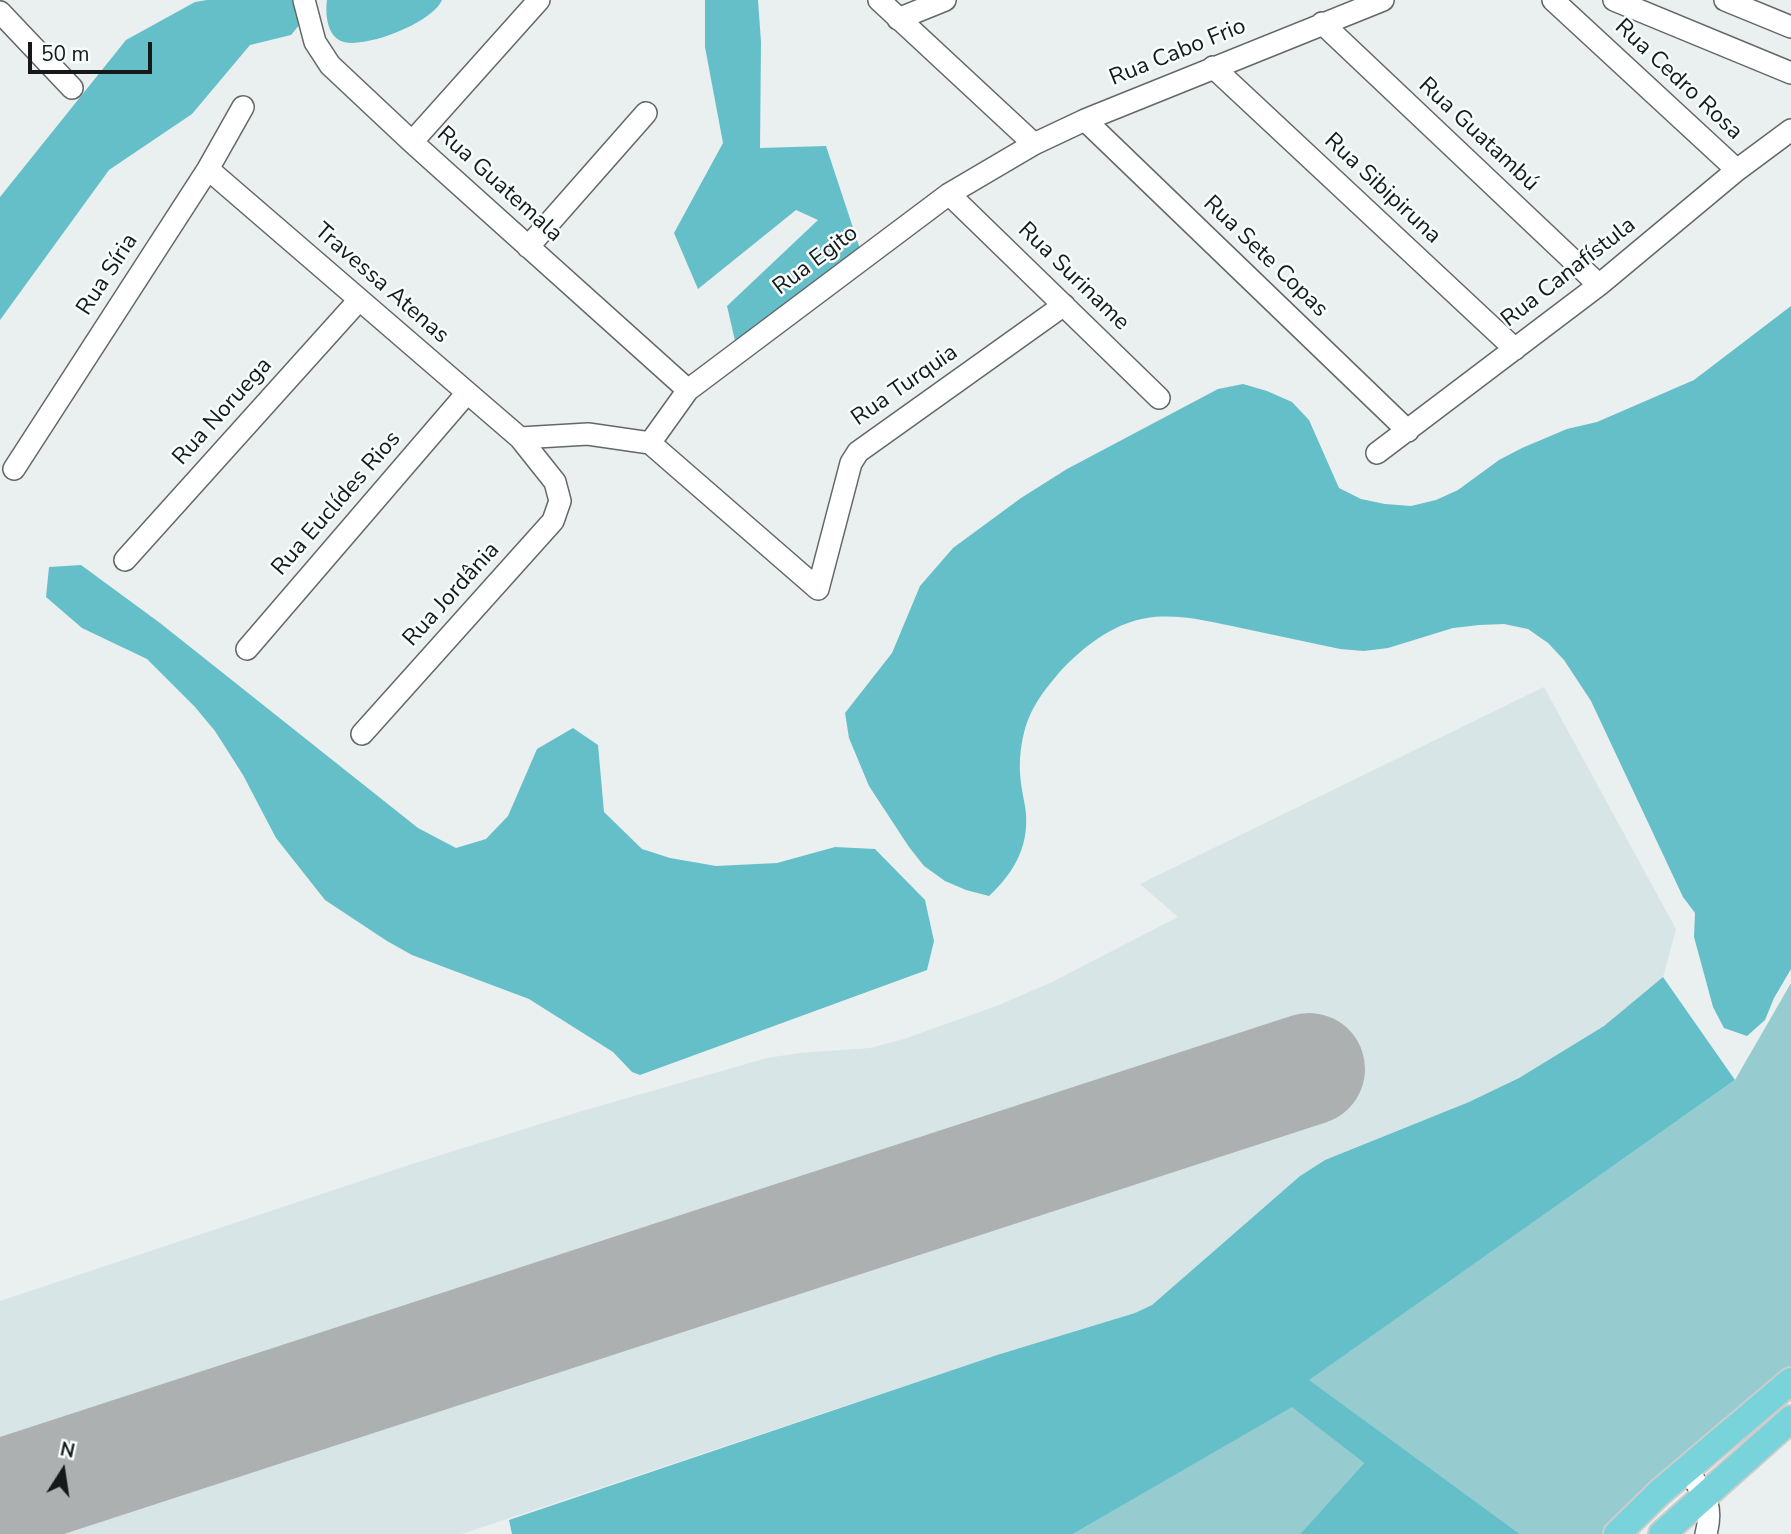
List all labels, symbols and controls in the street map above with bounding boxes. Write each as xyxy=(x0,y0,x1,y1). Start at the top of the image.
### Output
street label: Rua Cabo Frio xyxy=(1106,13,1250,93)
street label: Rua Cedro Rosa xyxy=(1608,14,1748,146)
scale bar xyxy=(32,28,156,72)
text: 50 m xyxy=(41,40,90,68)
street label: Rua Guatambú xyxy=(1412,72,1544,198)
street label: Rua Guatemala xyxy=(431,121,567,249)
street label: Rua Sibipiruna xyxy=(1318,128,1446,250)
street label: Rua Sete Copas xyxy=(1197,190,1333,324)
street label: Rua Canafístula xyxy=(1496,212,1642,334)
street label: Rua Suriname xyxy=(1012,217,1134,337)
street label: Travessa Atenas xyxy=(308,218,454,350)
street label: Rua Egito xyxy=(768,220,864,302)
street label: Rua Síria xyxy=(71,229,145,321)
street label: Rua Turquia xyxy=(847,339,963,433)
street label: Rua Noruega xyxy=(167,353,279,471)
street label: Rua Euclídes Rios xyxy=(267,426,407,582)
street label: Rua Jordânia xyxy=(398,537,506,653)
north arrow xyxy=(28,1436,98,1506)
text: N xyxy=(58,1436,77,1465)

